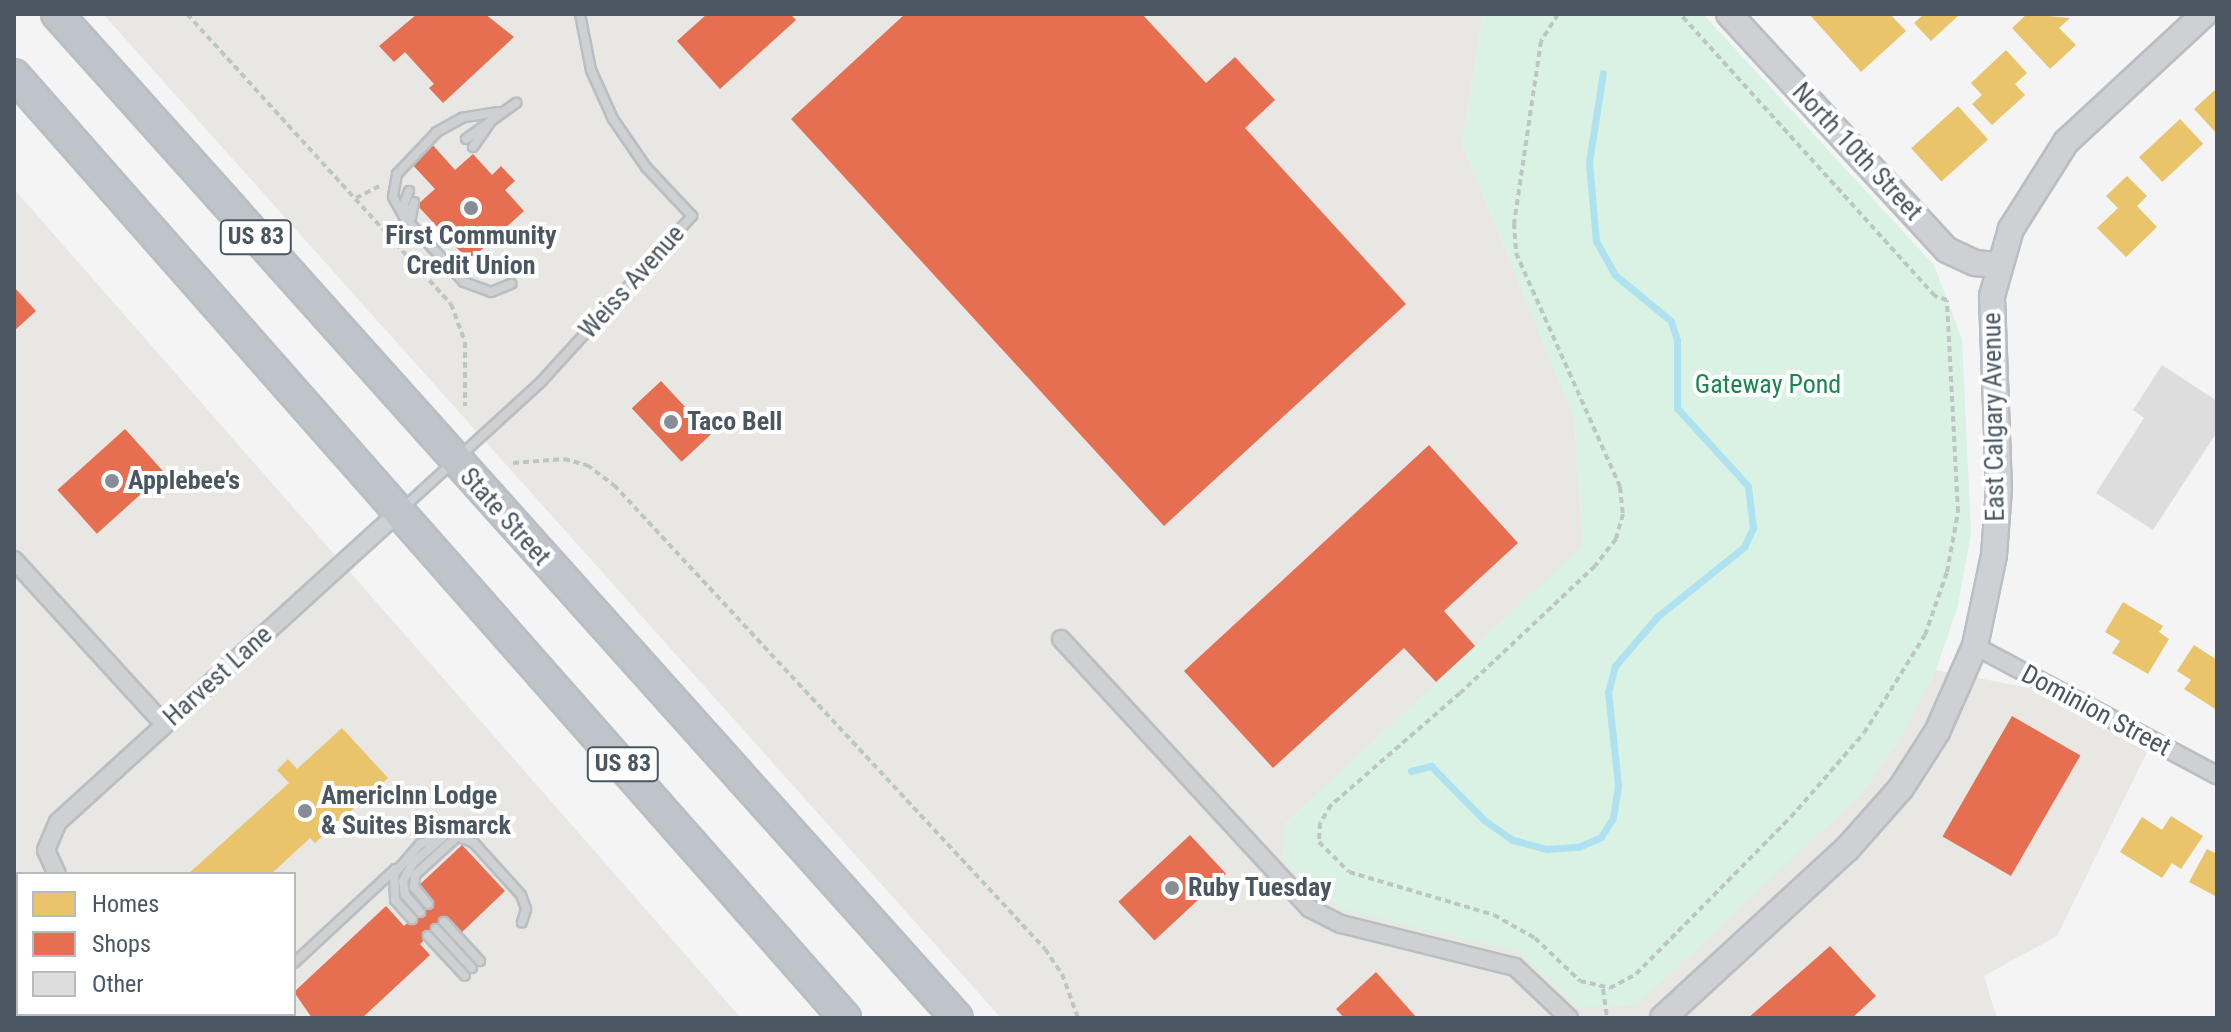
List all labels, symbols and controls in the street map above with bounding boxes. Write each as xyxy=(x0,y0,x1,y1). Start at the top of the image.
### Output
street label: North 10th Street xyxy=(1785,77,1929,227)
marker: First Community Credit Union xyxy=(462,199,480,217)
road number: US 83 xyxy=(218,217,294,257)
street label: Weiss Avenue xyxy=(573,219,691,345)
place label: First Community Credit Union xyxy=(385,220,557,282)
street label: East Calgary Avenue xyxy=(1977,312,2011,522)
park label: Gateway Pond xyxy=(1695,369,1841,401)
place label: Taco Bell xyxy=(687,406,782,438)
marker: Taco Bell xyxy=(662,413,680,431)
street label: State Street xyxy=(453,462,557,572)
place label: Applebee's xyxy=(128,465,240,497)
marker: Applebee's xyxy=(103,472,121,490)
street label: Harvest Lane xyxy=(157,619,279,733)
street label: Dominion Street xyxy=(2016,659,2176,763)
road number: US 83 xyxy=(585,744,661,784)
place label: AmericInn Lodge & Suites Bismarck xyxy=(321,780,511,842)
marker: AmericInn Lodge & Suites Bismarck xyxy=(296,802,314,820)
legend xyxy=(16,872,296,1016)
place label: Ruby Tuesday xyxy=(1188,872,1332,904)
marker: Ruby Tuesday xyxy=(1163,879,1181,897)
text: Homes xyxy=(92,890,159,918)
text: Shops xyxy=(92,930,151,958)
text: Other xyxy=(92,970,144,998)

